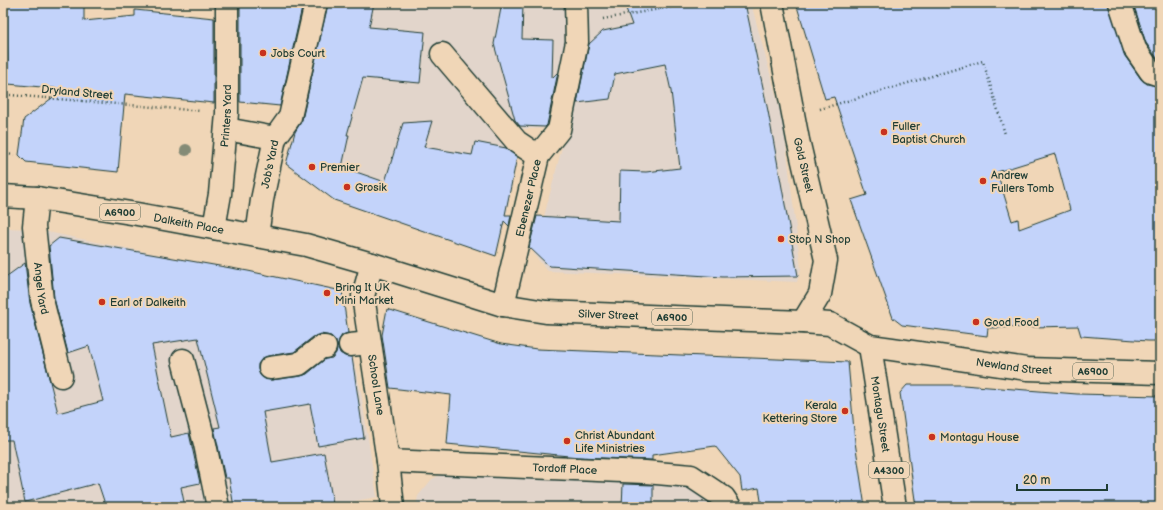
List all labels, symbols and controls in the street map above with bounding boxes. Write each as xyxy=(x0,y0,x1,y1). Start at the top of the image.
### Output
place label: Jobs Court xyxy=(271,47,326,60)
marker: Jobs Court xyxy=(258,48,268,58)
street label: Dryland Street xyxy=(41,83,114,102)
street label: Printers Yard xyxy=(218,84,234,148)
place label: Fuller Baptist Church xyxy=(892,120,965,146)
marker: Fuller Baptist Church xyxy=(879,127,889,137)
street label: Gold Street xyxy=(791,136,816,194)
street label: Job's Yard xyxy=(259,139,281,190)
street label: Ebenezer Place xyxy=(513,158,544,238)
place label: Premier xyxy=(320,161,360,174)
marker: Premier xyxy=(307,162,317,172)
place label: Andrew Fullers Tomb xyxy=(991,169,1054,195)
marker: Andrew Fullers Tomb xyxy=(978,176,988,186)
place label: Grosik xyxy=(355,181,387,194)
marker: Grosik xyxy=(342,182,352,192)
road number: A6900 xyxy=(100,204,140,220)
street label: Dalkeith Place xyxy=(152,211,225,237)
place label: Stop N Shop xyxy=(789,233,851,246)
marker: Stop N Shop xyxy=(776,234,786,244)
street label: Angel Yard xyxy=(31,262,51,316)
place label: Bring It UK Mini Market xyxy=(335,281,394,307)
marker: Bring It UK Mini Market xyxy=(322,288,332,298)
place label: Earl of Dalkeith xyxy=(110,296,186,309)
marker: Earl of Dalkeith xyxy=(97,297,107,307)
street label: Silver Street xyxy=(578,307,639,323)
road number: A6900 xyxy=(652,309,692,325)
place label: Good Food xyxy=(984,316,1039,329)
marker: Good Food xyxy=(971,317,981,327)
street label: School Lane xyxy=(365,353,387,417)
street label: Newland Street xyxy=(975,356,1053,377)
road number: A6900 xyxy=(1073,363,1113,379)
street label: Montagu Street xyxy=(868,375,893,454)
place label: Kerala Kettering Store xyxy=(762,399,837,425)
marker: Kerala Kettering Store xyxy=(840,406,850,416)
place label: Christ Abundant Life Ministries xyxy=(575,429,655,455)
place label: Montagu House xyxy=(940,431,1019,444)
marker: Montagu House xyxy=(927,432,937,442)
marker: Christ Abundant Life Ministries xyxy=(562,436,572,446)
street label: Tordoff Place xyxy=(532,461,598,477)
road number: A4300 xyxy=(869,462,909,478)
scale bar xyxy=(1017,466,1107,492)
text: 20 m xyxy=(1023,473,1050,488)

